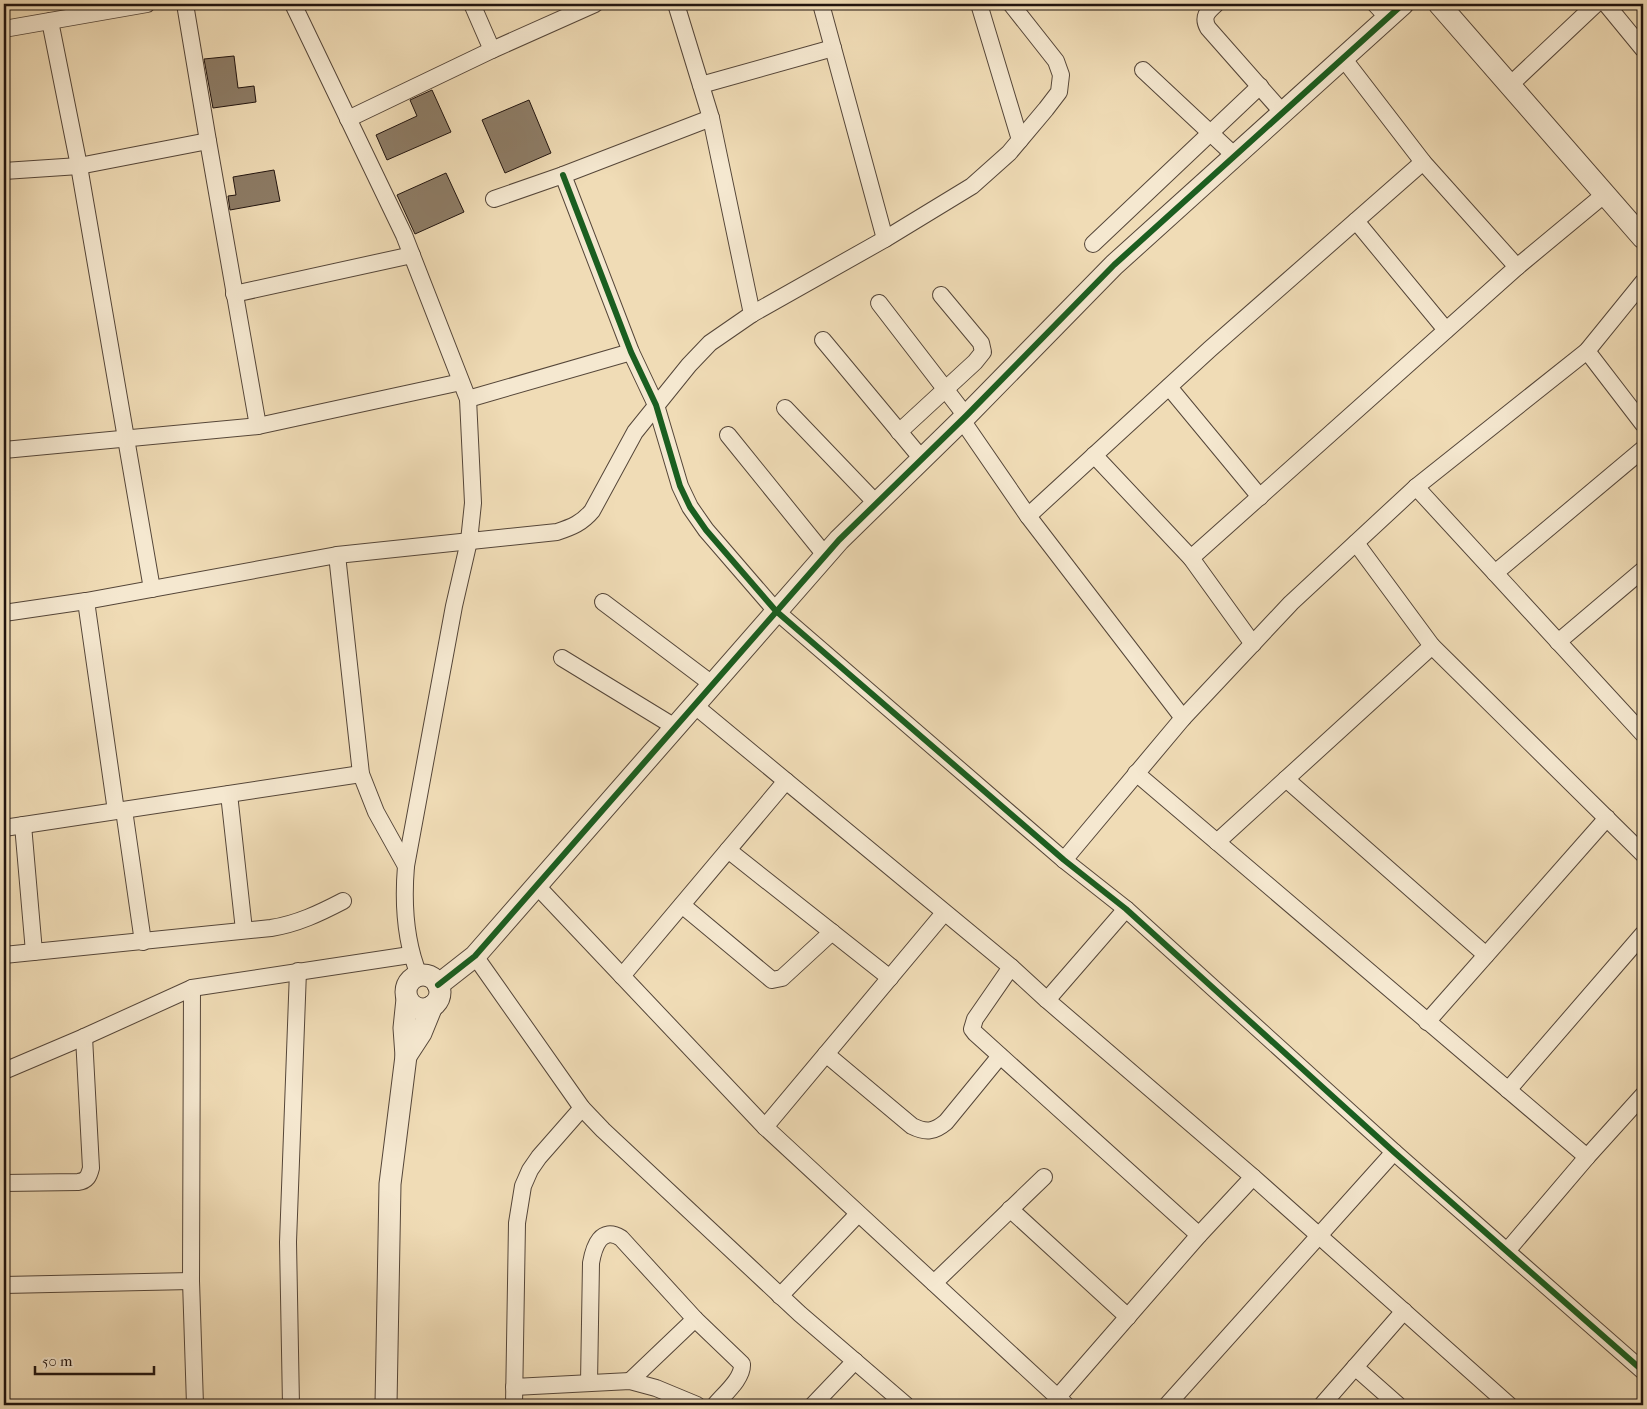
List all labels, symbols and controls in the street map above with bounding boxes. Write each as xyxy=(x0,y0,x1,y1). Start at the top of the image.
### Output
scale bar xyxy=(35,1344,154,1376)
text: 50 m xyxy=(42,1352,73,1370)

